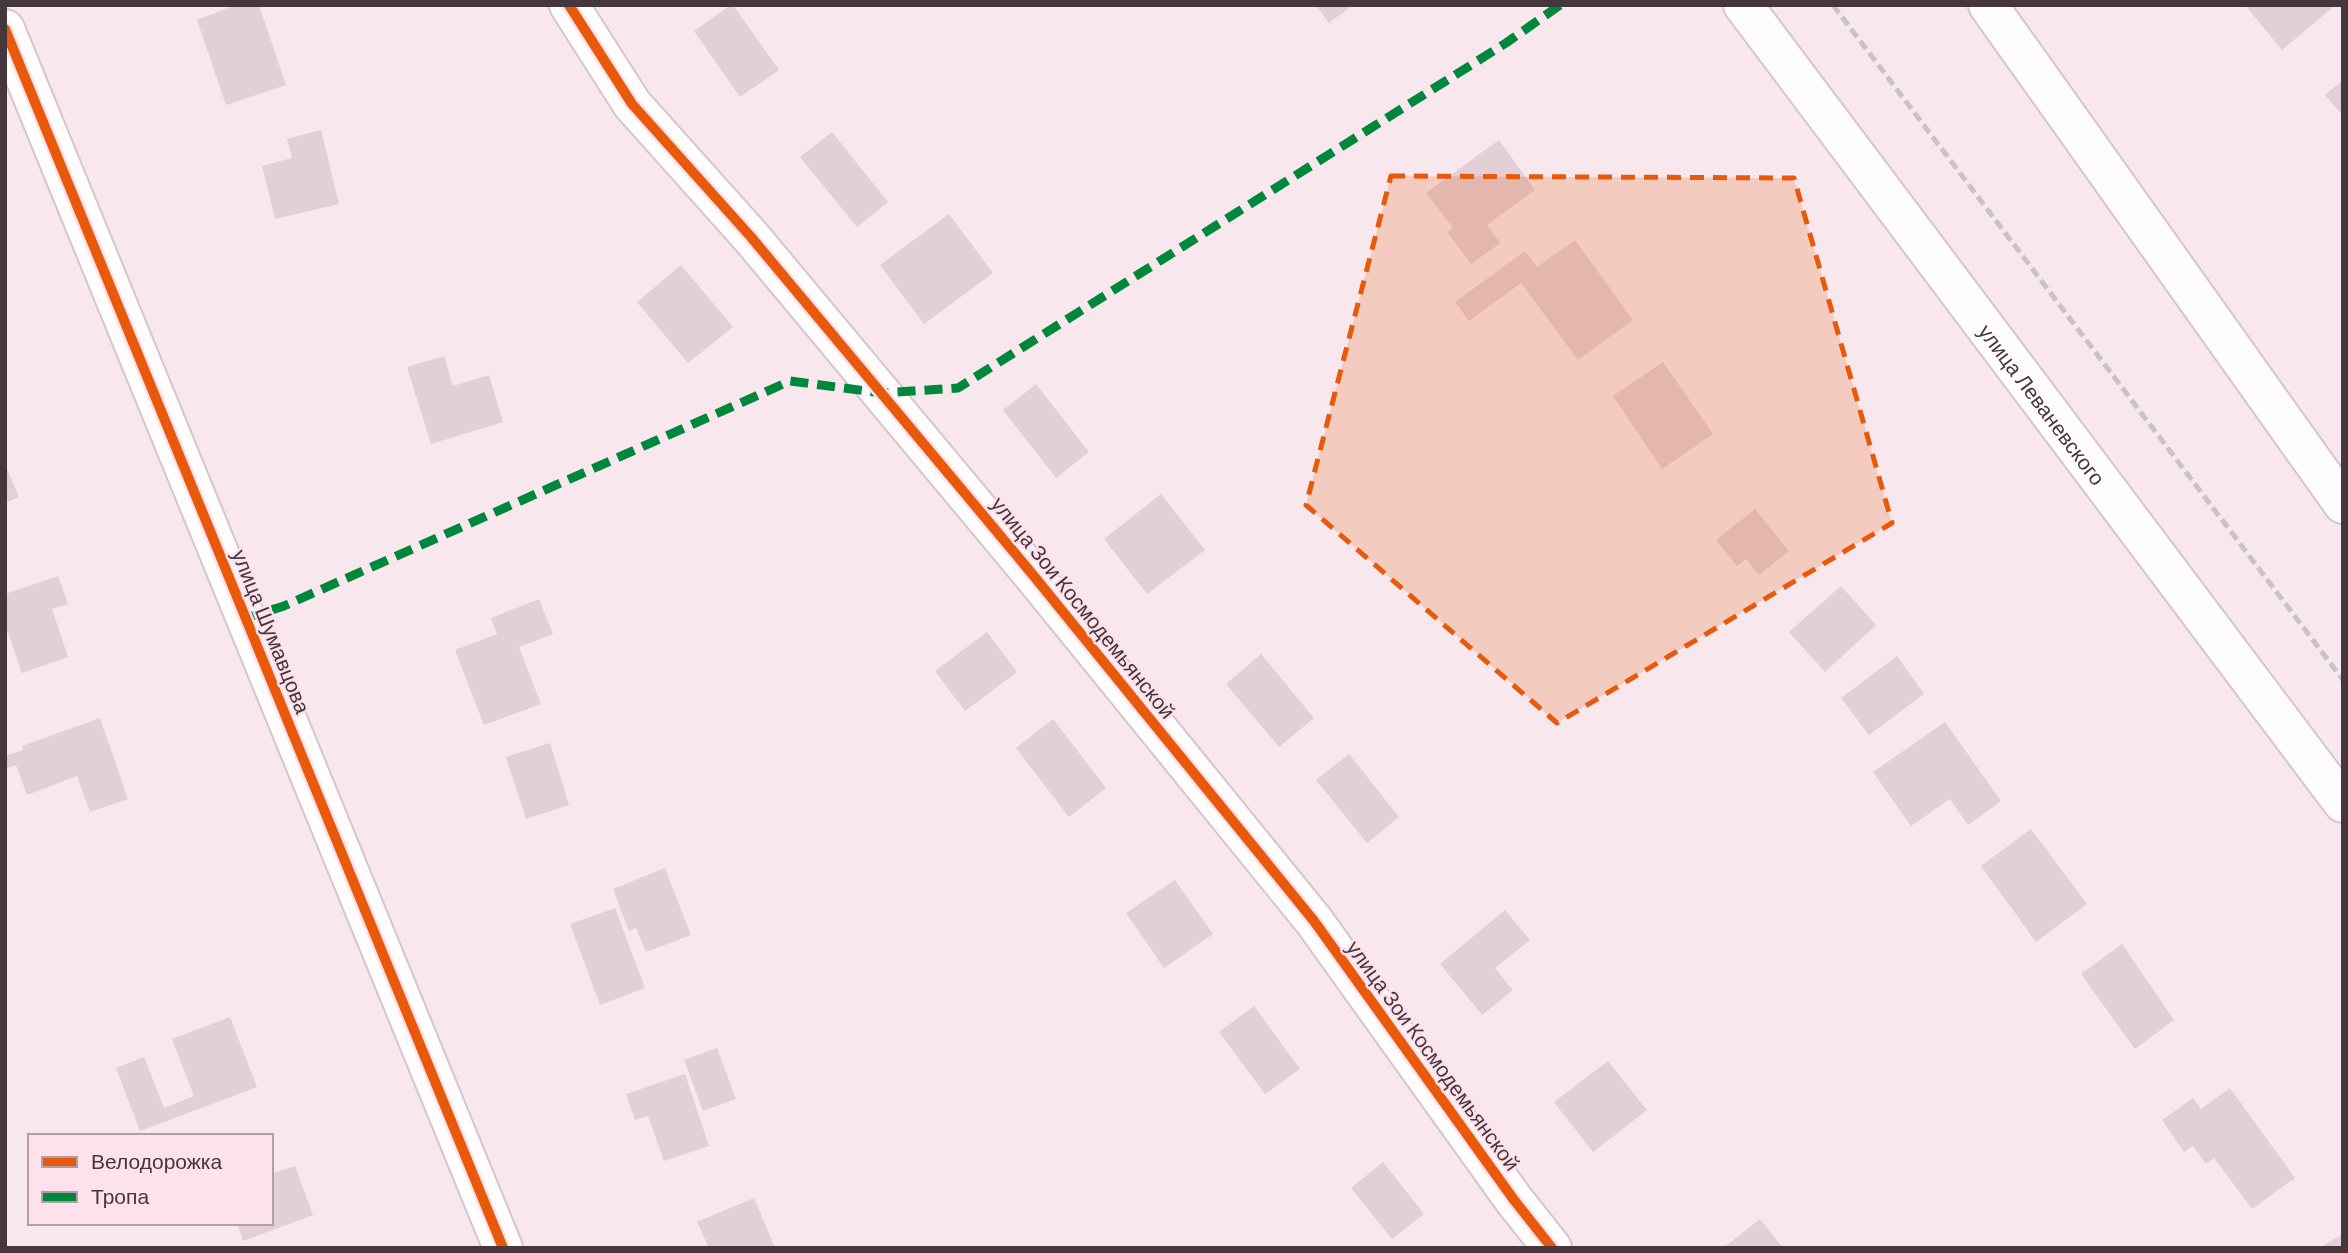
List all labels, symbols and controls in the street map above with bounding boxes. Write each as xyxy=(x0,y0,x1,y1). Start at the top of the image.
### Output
street label: улица Леваневского xyxy=(1974,318,2111,489)
street label: улица Зои Космодемьянской xyxy=(987,491,1181,723)
street label: улица Шумавцова xyxy=(228,545,316,717)
street label: улица Зои Космодемьянской xyxy=(1342,935,1526,1175)
legend xyxy=(28,1134,273,1225)
text: Велодорожка xyxy=(91,1148,222,1173)
text: Тропа xyxy=(91,1183,149,1208)

